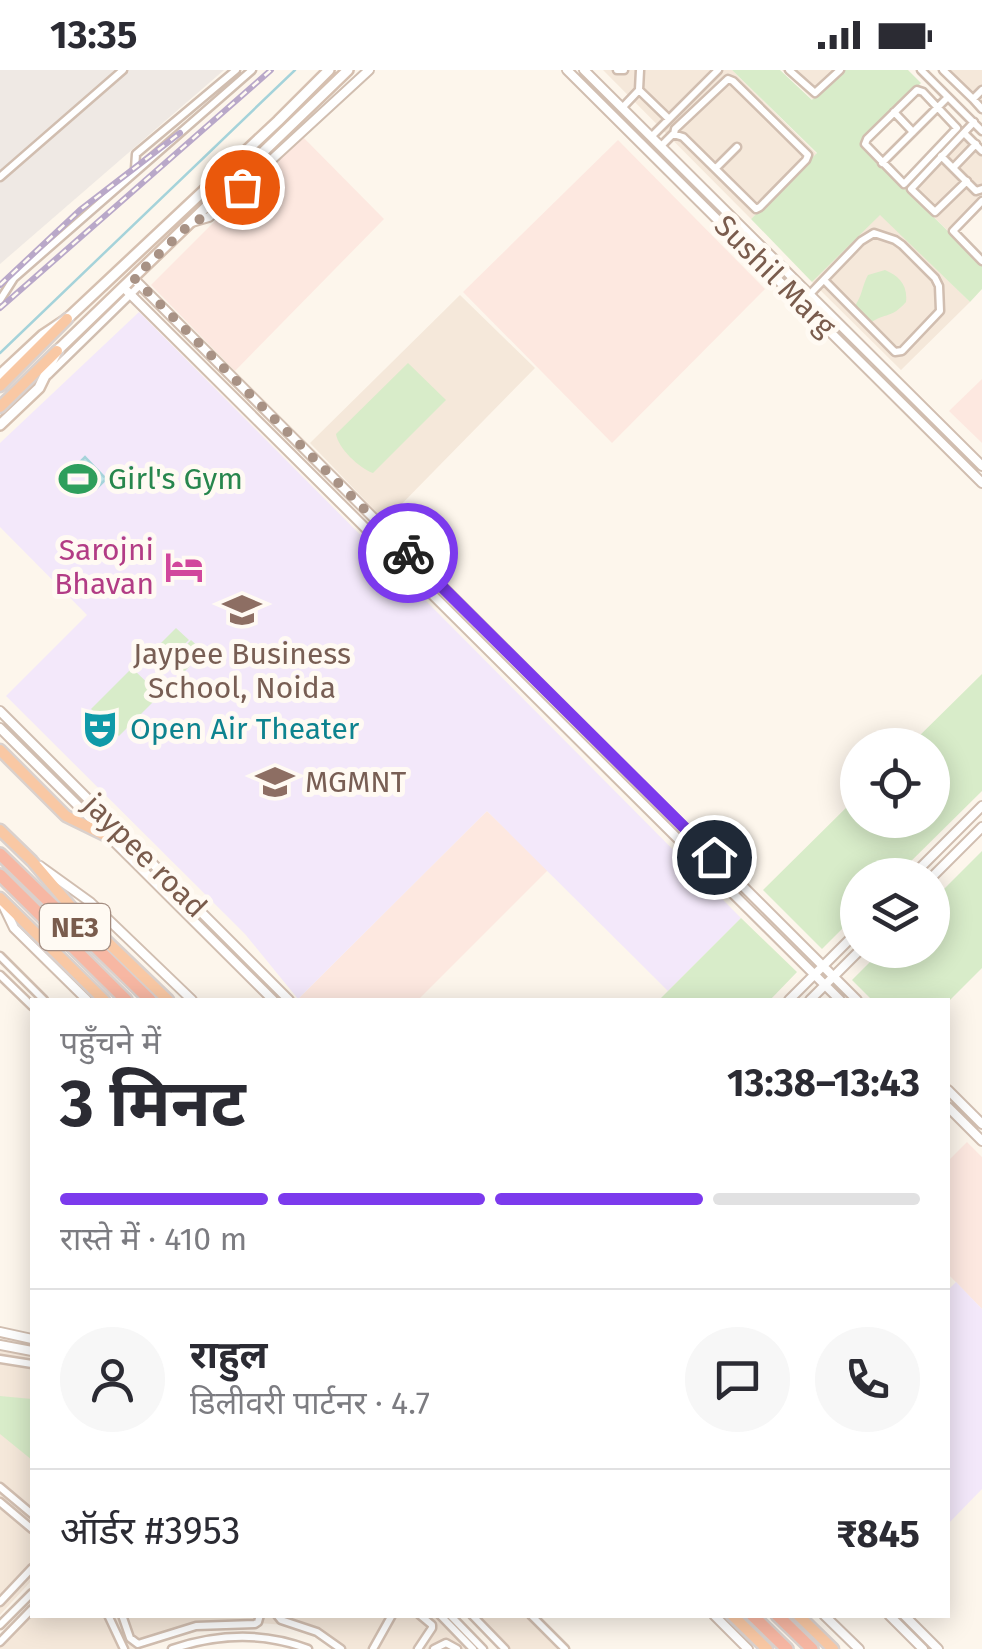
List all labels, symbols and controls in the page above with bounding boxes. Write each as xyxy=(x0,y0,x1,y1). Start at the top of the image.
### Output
text: 13:35 xyxy=(50,12,137,58)
pin xyxy=(200,145,285,230)
icon: bag xyxy=(215,160,270,215)
street label: Sushil Marg xyxy=(707,208,844,345)
sports icon: Girl's Gym xyxy=(57,458,99,500)
place label: Girl's Gym xyxy=(108,461,243,497)
courier xyxy=(358,503,458,603)
icon: bike xyxy=(381,526,436,581)
place label: Sarojni Bhavan xyxy=(54,532,154,602)
hotel icon: Sarojni Bhavan xyxy=(163,546,205,588)
school or university icon: Jaypee Business School, Noida xyxy=(221,589,263,631)
place label: Jaypee Business School, Noida xyxy=(133,636,351,706)
theatre icon: Open Air Theater xyxy=(79,708,121,750)
place label: Open Air Theater xyxy=(130,711,360,747)
map controls xyxy=(840,728,950,968)
button: locate xyxy=(840,728,950,838)
school or university icon: MGMNT xyxy=(254,761,296,803)
place label: MGMNT xyxy=(305,764,407,800)
street label: jaypee road xyxy=(75,786,214,925)
pin xyxy=(672,815,757,900)
icon: home xyxy=(687,830,742,885)
button: layers xyxy=(840,858,950,968)
road number: NE3 xyxy=(40,904,110,950)
text: पहुँचने में xyxy=(60,1024,161,1062)
text: 13:38–13:43 xyxy=(727,1060,920,1106)
text: 3 मिनट xyxy=(60,1065,246,1143)
text: रास्ते में · 410 m xyxy=(60,1220,247,1258)
button: person xyxy=(60,1327,165,1432)
button: chat xyxy=(685,1327,790,1432)
button: phone xyxy=(815,1327,920,1432)
text: राहुल xyxy=(190,1332,267,1378)
text: डिलीवरी पार्टनर · 4.7 xyxy=(190,1384,430,1422)
text: ऑर्डर #3953 xyxy=(60,1508,240,1554)
text: ₹845 xyxy=(836,1511,920,1557)

